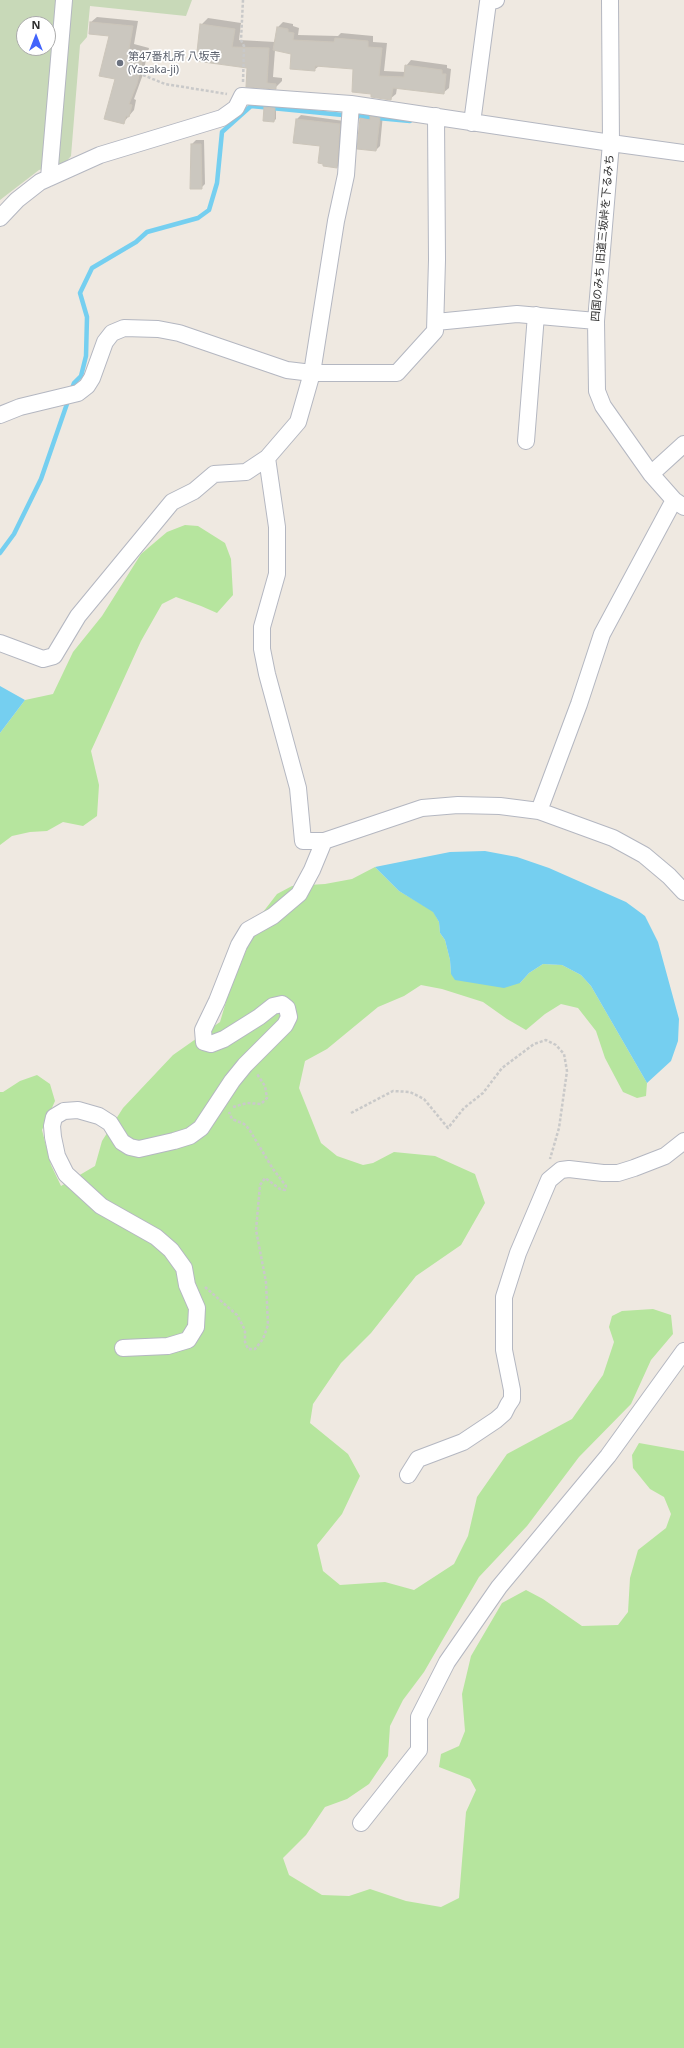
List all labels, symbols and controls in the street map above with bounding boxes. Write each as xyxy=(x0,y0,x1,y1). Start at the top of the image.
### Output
north arrow xyxy=(16,16,56,56)
text: N xyxy=(32,17,40,32)
place label: 第47番札所 八坂寺 (Yasaka-ji) xyxy=(128,50,220,76)
marker: 第47番札所 八坂寺 (Yasaka-ji) xyxy=(115,58,125,68)
street label: 四国のみち 旧道三坂峠を下るみち xyxy=(589,154,617,322)

